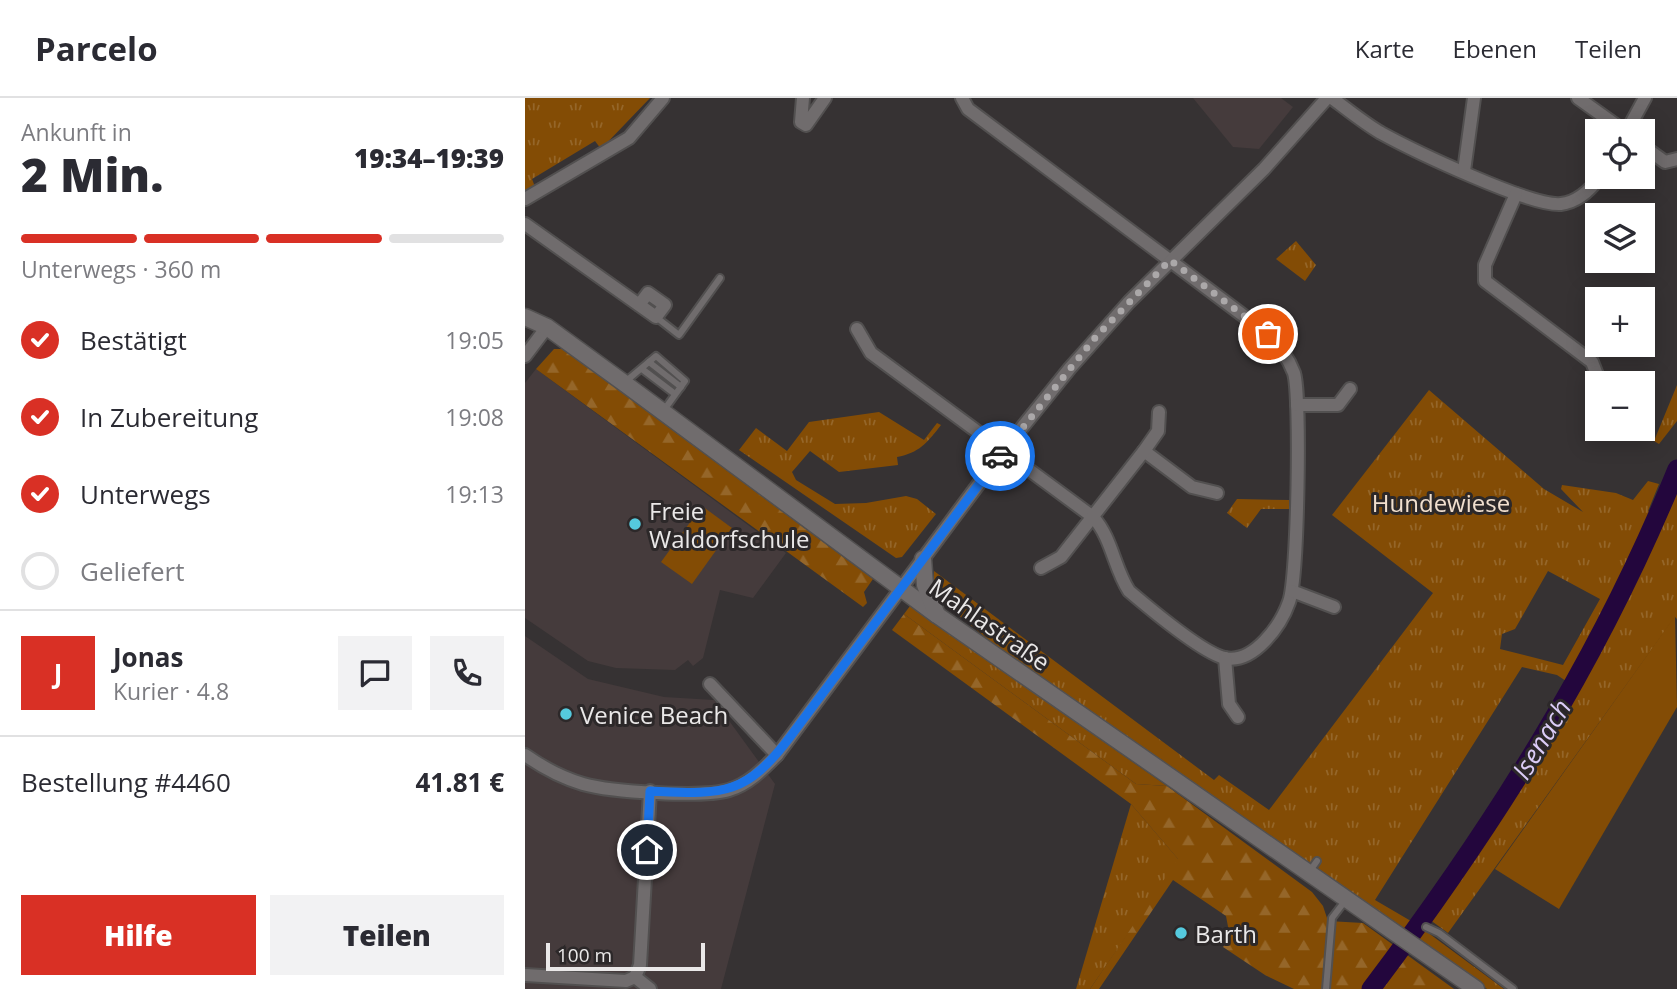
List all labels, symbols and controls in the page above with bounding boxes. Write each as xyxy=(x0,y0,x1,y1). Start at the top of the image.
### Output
text: Parcelo xyxy=(35,26,158,71)
text: Karte xyxy=(1355,32,1415,65)
text: Ebenen xyxy=(1453,32,1537,65)
text: Teilen xyxy=(1575,32,1642,65)
text: Ankunft in xyxy=(21,116,132,148)
map controls xyxy=(1585,119,1655,441)
button: locate xyxy=(1585,119,1655,189)
text: 19:34–19:39 xyxy=(354,140,504,176)
text: 2 Min. xyxy=(21,143,163,205)
button: layers xyxy=(1585,203,1655,273)
text: Unterwegs · 360 m xyxy=(21,253,221,285)
button: + xyxy=(1585,287,1655,357)
pin xyxy=(1238,304,1298,364)
icon: bag xyxy=(1249,315,1287,353)
icon: check xyxy=(21,321,59,359)
text: Bestätigt xyxy=(80,322,187,358)
text: 19:05 xyxy=(445,324,504,356)
button: − xyxy=(1585,371,1655,441)
icon: check xyxy=(21,398,59,436)
text: In Zubereitung xyxy=(80,399,258,435)
text: 19:08 xyxy=(445,401,504,433)
courier xyxy=(965,421,1035,491)
icon: car xyxy=(981,437,1019,475)
icon: check xyxy=(21,475,59,513)
text: Unterwegs xyxy=(80,476,211,512)
text: 19:13 xyxy=(445,478,504,510)
park label: Hundewiese xyxy=(1372,486,1510,519)
place label: Freie Waldorfschule xyxy=(649,494,809,555)
marker: Freie Waldorfschule xyxy=(627,516,643,532)
text: Geliefert xyxy=(80,553,184,589)
street label: Mahlastraße xyxy=(923,570,1057,678)
button: chat xyxy=(338,636,412,710)
button: phone xyxy=(430,636,504,710)
text: Jonas xyxy=(113,639,183,675)
text: J xyxy=(54,655,62,691)
text: Kurier · 4.8 xyxy=(113,675,229,707)
water label: Isenach xyxy=(1503,692,1579,786)
place label: Venice Beach xyxy=(580,698,728,731)
marker: Venice Beach xyxy=(558,706,574,722)
text: Bestellung #4460 xyxy=(21,764,231,800)
text: 41.81 € xyxy=(416,764,504,800)
pin xyxy=(617,820,677,880)
icon: home xyxy=(628,831,666,869)
button: Hilfe xyxy=(21,895,256,975)
button: Teilen xyxy=(270,895,504,975)
place label: Barth xyxy=(1195,917,1257,950)
marker: Barth xyxy=(1173,925,1189,941)
scale bar xyxy=(546,940,705,972)
text: 100 m xyxy=(557,942,612,968)

